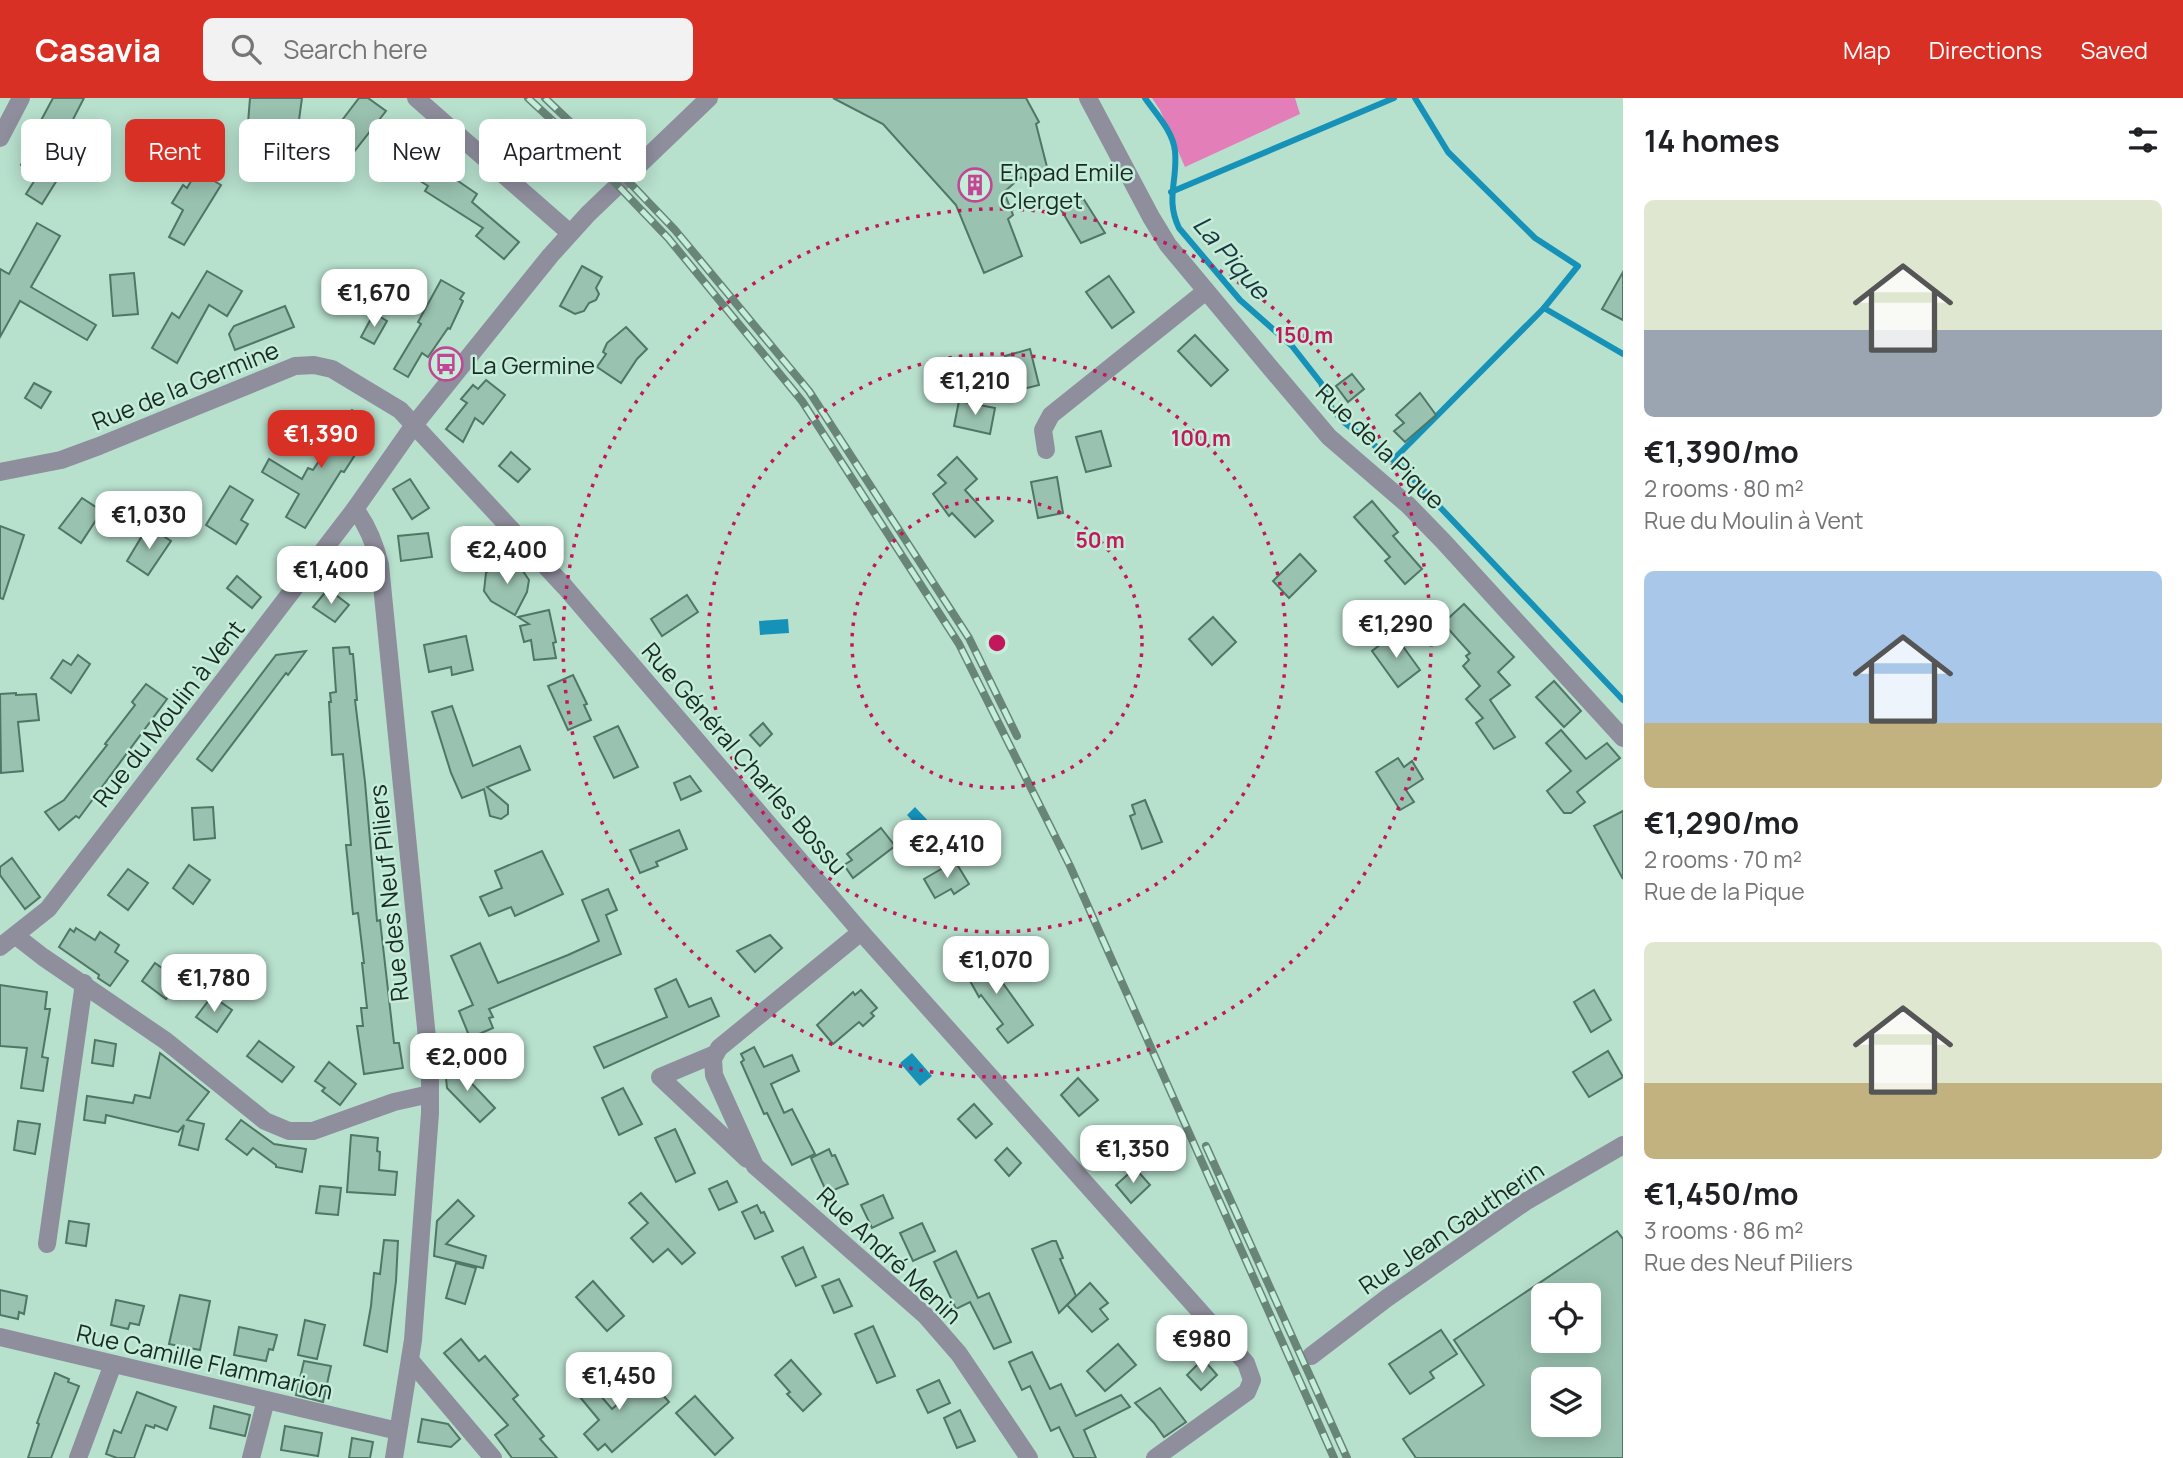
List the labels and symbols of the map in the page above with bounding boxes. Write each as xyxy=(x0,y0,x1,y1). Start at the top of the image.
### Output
place label: Ehpad Emile Clerget xyxy=(1000,155,1134,216)
building icon: Ehpad Emile Clerget xyxy=(956,166,994,204)
water label: La Pique xyxy=(1185,207,1280,308)
pin: €1,670 xyxy=(317,270,431,329)
text: 150 m xyxy=(1275,321,1333,349)
street label: Rue de la Germine xyxy=(87,332,283,438)
bus stop icon: La Germine xyxy=(427,345,465,383)
place label: La Germine xyxy=(471,348,595,381)
pin: €1,210 xyxy=(918,358,1032,417)
street label: Rue de la Pique xyxy=(1309,376,1453,516)
pin: €1,390 xyxy=(264,410,378,470)
text: 100 m xyxy=(1171,424,1231,452)
pin: €1,030 xyxy=(92,491,206,551)
pin: €2,400 xyxy=(450,526,564,586)
text: 50 m xyxy=(1075,526,1125,554)
pin: €1,400 xyxy=(274,546,388,606)
pin: €1,290 xyxy=(1339,601,1453,660)
street label: Rue du Moulin à Vent xyxy=(84,613,252,813)
centre of rings xyxy=(985,631,1009,655)
street label: Rue Général Charles Bossu xyxy=(635,635,855,881)
street label: Rue des Neuf Piliers xyxy=(360,783,416,1003)
pin: €2,410 xyxy=(890,820,1004,880)
pin: €1,070 xyxy=(939,936,1053,996)
pin: €1,780 xyxy=(157,954,271,1014)
pin: €2,000 xyxy=(410,1034,524,1093)
pin: €1,350 xyxy=(1076,1126,1190,1185)
street label: Rue Jean Gautherin xyxy=(1352,1153,1550,1301)
street label: Rue André Menin xyxy=(810,1179,970,1331)
street label: Rue Camille Flammarion xyxy=(73,1315,337,1407)
pin: €980 xyxy=(1161,1316,1243,1375)
pin: €1,450 xyxy=(562,1352,676,1412)

